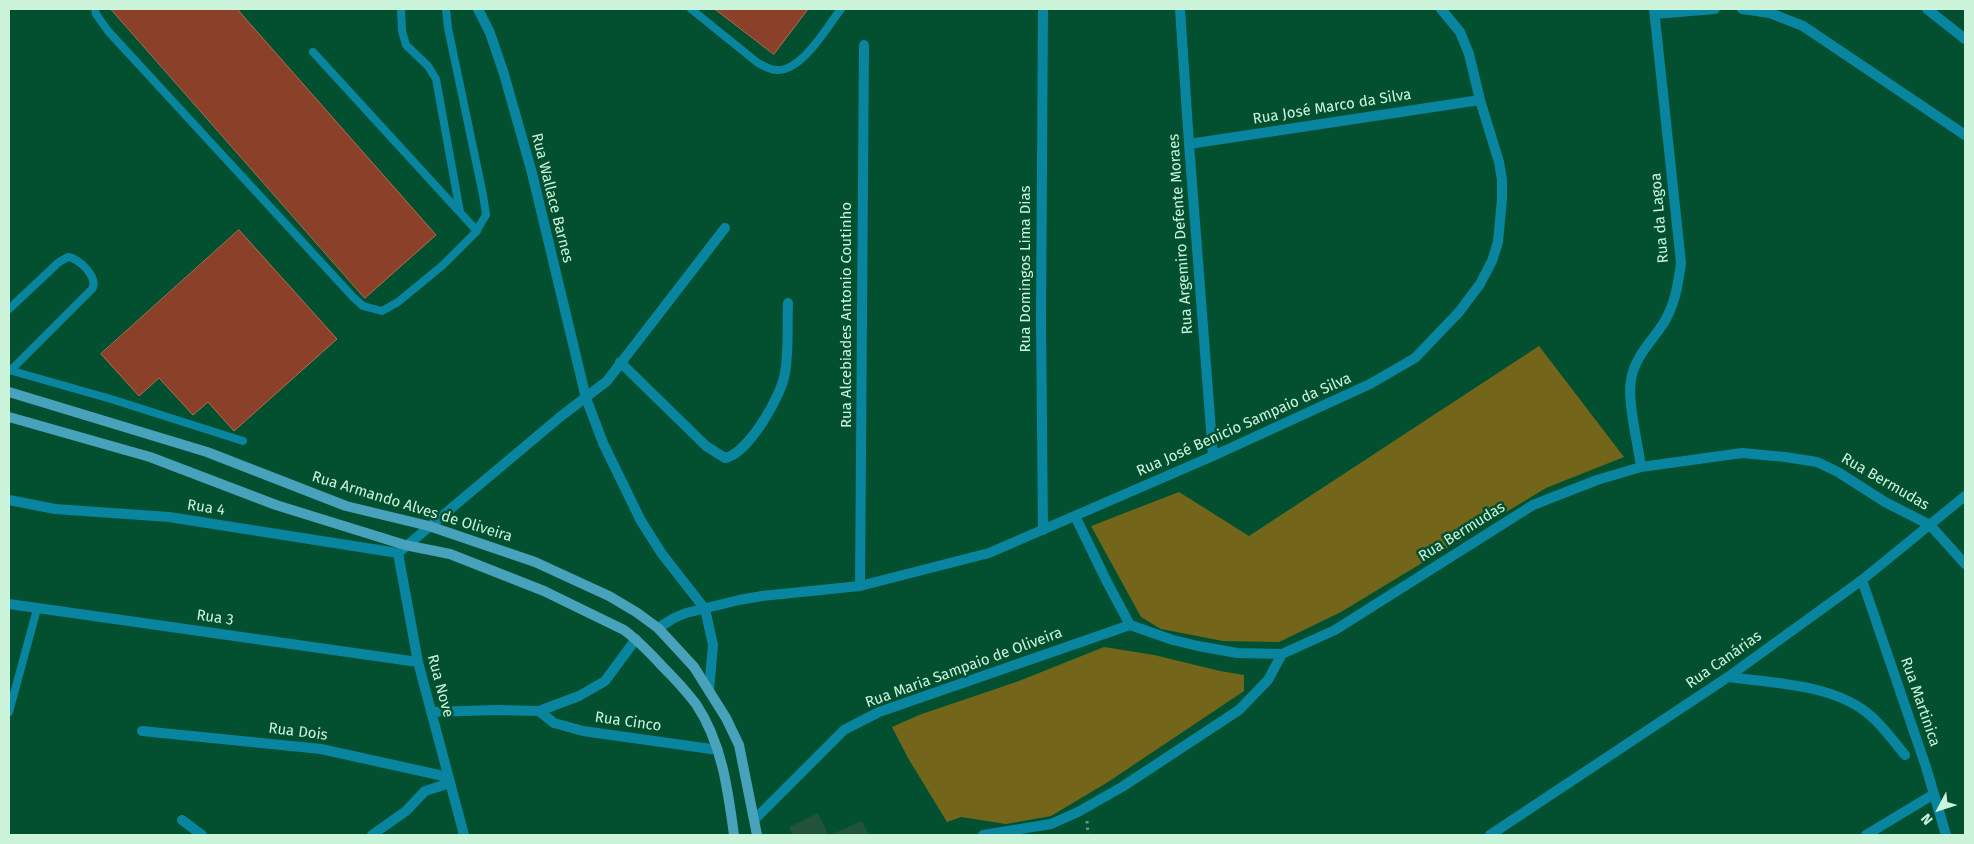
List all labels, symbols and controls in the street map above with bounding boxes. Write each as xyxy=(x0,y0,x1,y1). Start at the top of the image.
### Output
street label: Rua José Marco da Silva xyxy=(1251,86,1413,128)
street label: Rua Wallace Barnes xyxy=(527,131,577,265)
street label: Rua Argemiro Defente Moraes xyxy=(1165,133,1197,335)
street label: Rua da Lagoa xyxy=(1647,172,1673,264)
street label: Rua Domingos Lima Dias xyxy=(1017,185,1035,353)
street label: Rua Alcebiades Antonio Coutinho xyxy=(838,202,856,428)
street label: Rua José Benicio Sampaio da Silva xyxy=(1134,369,1354,481)
street label: Rua Bermudas xyxy=(1838,450,1932,514)
street label: Rua Armando Alves de Oliveira xyxy=(310,468,514,546)
street label: Rua 4 xyxy=(186,496,226,520)
street label: Rua Bermudas xyxy=(1415,498,1509,566)
street label: Rua 3 xyxy=(195,606,235,630)
street label: Rua Maria Sampaio de Oliveira xyxy=(863,624,1065,712)
street label: Rua Canárias xyxy=(1683,627,1765,693)
street label: Rua Nove xyxy=(423,653,457,719)
street label: Rua Martinica xyxy=(1896,655,1944,749)
street label: Rua Cinco xyxy=(594,708,662,736)
street label: Rua Dois xyxy=(267,719,329,745)
north arrow xyxy=(1914,784,1964,834)
text: N xyxy=(1918,810,1937,828)

